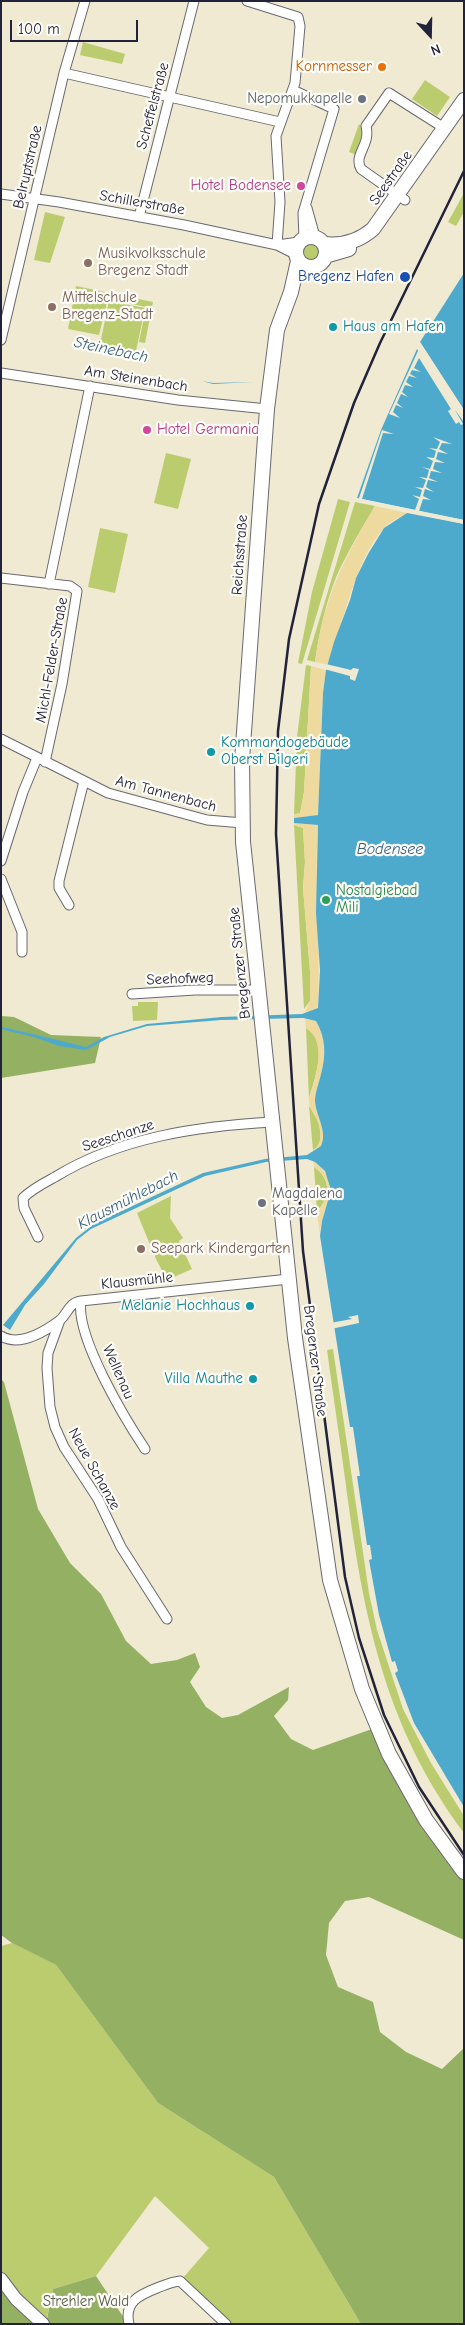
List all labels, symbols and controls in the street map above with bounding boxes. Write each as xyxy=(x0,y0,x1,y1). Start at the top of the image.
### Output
scale bar xyxy=(12,10,140,42)
north arrow xyxy=(405,10,455,60)
text: 100 m xyxy=(18,20,60,38)
text: N xyxy=(428,40,443,59)
place label: Kornmesser xyxy=(296,58,372,76)
street label: Scheffelstraße xyxy=(133,61,173,151)
marker: Kornmesser xyxy=(376,61,388,73)
place label: Nepomukkapelle xyxy=(247,90,352,108)
marker: Nepomukkapelle xyxy=(356,93,368,105)
street label: Belruptstraße xyxy=(10,123,46,211)
street label: Seestraße xyxy=(366,147,416,209)
place label: Hotel Bodensee xyxy=(190,177,291,195)
marker: Hotel Bodensee xyxy=(295,180,307,192)
street label: Schillerstraße xyxy=(98,187,186,219)
place label: Musikvolksschule Bregenz Stadt xyxy=(98,245,206,280)
marker: Musikvolksschule Bregenz Stadt xyxy=(82,257,94,269)
place label: Bregenz Hafen xyxy=(298,268,394,286)
marker: Bregenz Hafen xyxy=(398,270,412,284)
place label: Mittelschule Bregenz-Stadt xyxy=(62,289,153,324)
marker: Mittelschule Bregenz-Stadt xyxy=(46,301,58,313)
place label: Haus am Hafen xyxy=(343,318,444,336)
marker: Haus am Hafen xyxy=(327,321,339,333)
water label: Steinebach xyxy=(72,333,150,367)
street label: Am Steinenbach xyxy=(83,362,189,396)
place label: Hotel Germania xyxy=(157,421,259,439)
marker: Hotel Germania xyxy=(141,424,153,436)
street label: Reichsstraße xyxy=(228,514,252,596)
street label: Michl-Felder-Straße xyxy=(32,596,72,724)
place label: Kommandogebäude Oberst Bilgeri xyxy=(221,734,348,769)
marker: Kommandogebäude Oberst Bilgeri xyxy=(205,746,217,758)
street label: Am Tannenbach xyxy=(114,772,218,816)
water label: Bodensee xyxy=(357,839,423,859)
place label: Nostalgiebad Mili xyxy=(336,882,417,917)
marker: Nostalgiebad Mili xyxy=(320,894,332,906)
street label: Bregenzer Straße xyxy=(225,906,255,1020)
street label: Seehofweg xyxy=(146,969,214,989)
street label: Seeschanze xyxy=(80,1116,156,1156)
water label: Klausmühlebach xyxy=(74,1166,182,1234)
place label: Magdalena Kapelle xyxy=(272,1185,343,1220)
marker: Magdalena Kapelle xyxy=(256,1197,268,1209)
place label: Seepark Kindergarten xyxy=(151,1240,291,1258)
marker: Seepark Kindergarten xyxy=(135,1243,147,1255)
street label: Klausmühle xyxy=(100,1268,174,1294)
place label: Melanie Hochhaus xyxy=(121,1297,240,1315)
marker: Melanie Hochhaus xyxy=(244,1300,256,1312)
street label: Bregenzer Straße xyxy=(299,1304,331,1418)
street label: Wellenau xyxy=(98,1342,138,1402)
place label: Villa Mauthe xyxy=(164,1370,243,1388)
marker: Villa Mauthe xyxy=(247,1373,259,1385)
street label: Neue Schanze xyxy=(64,1425,124,1513)
park label: Strehler Wald xyxy=(43,2293,129,2311)

